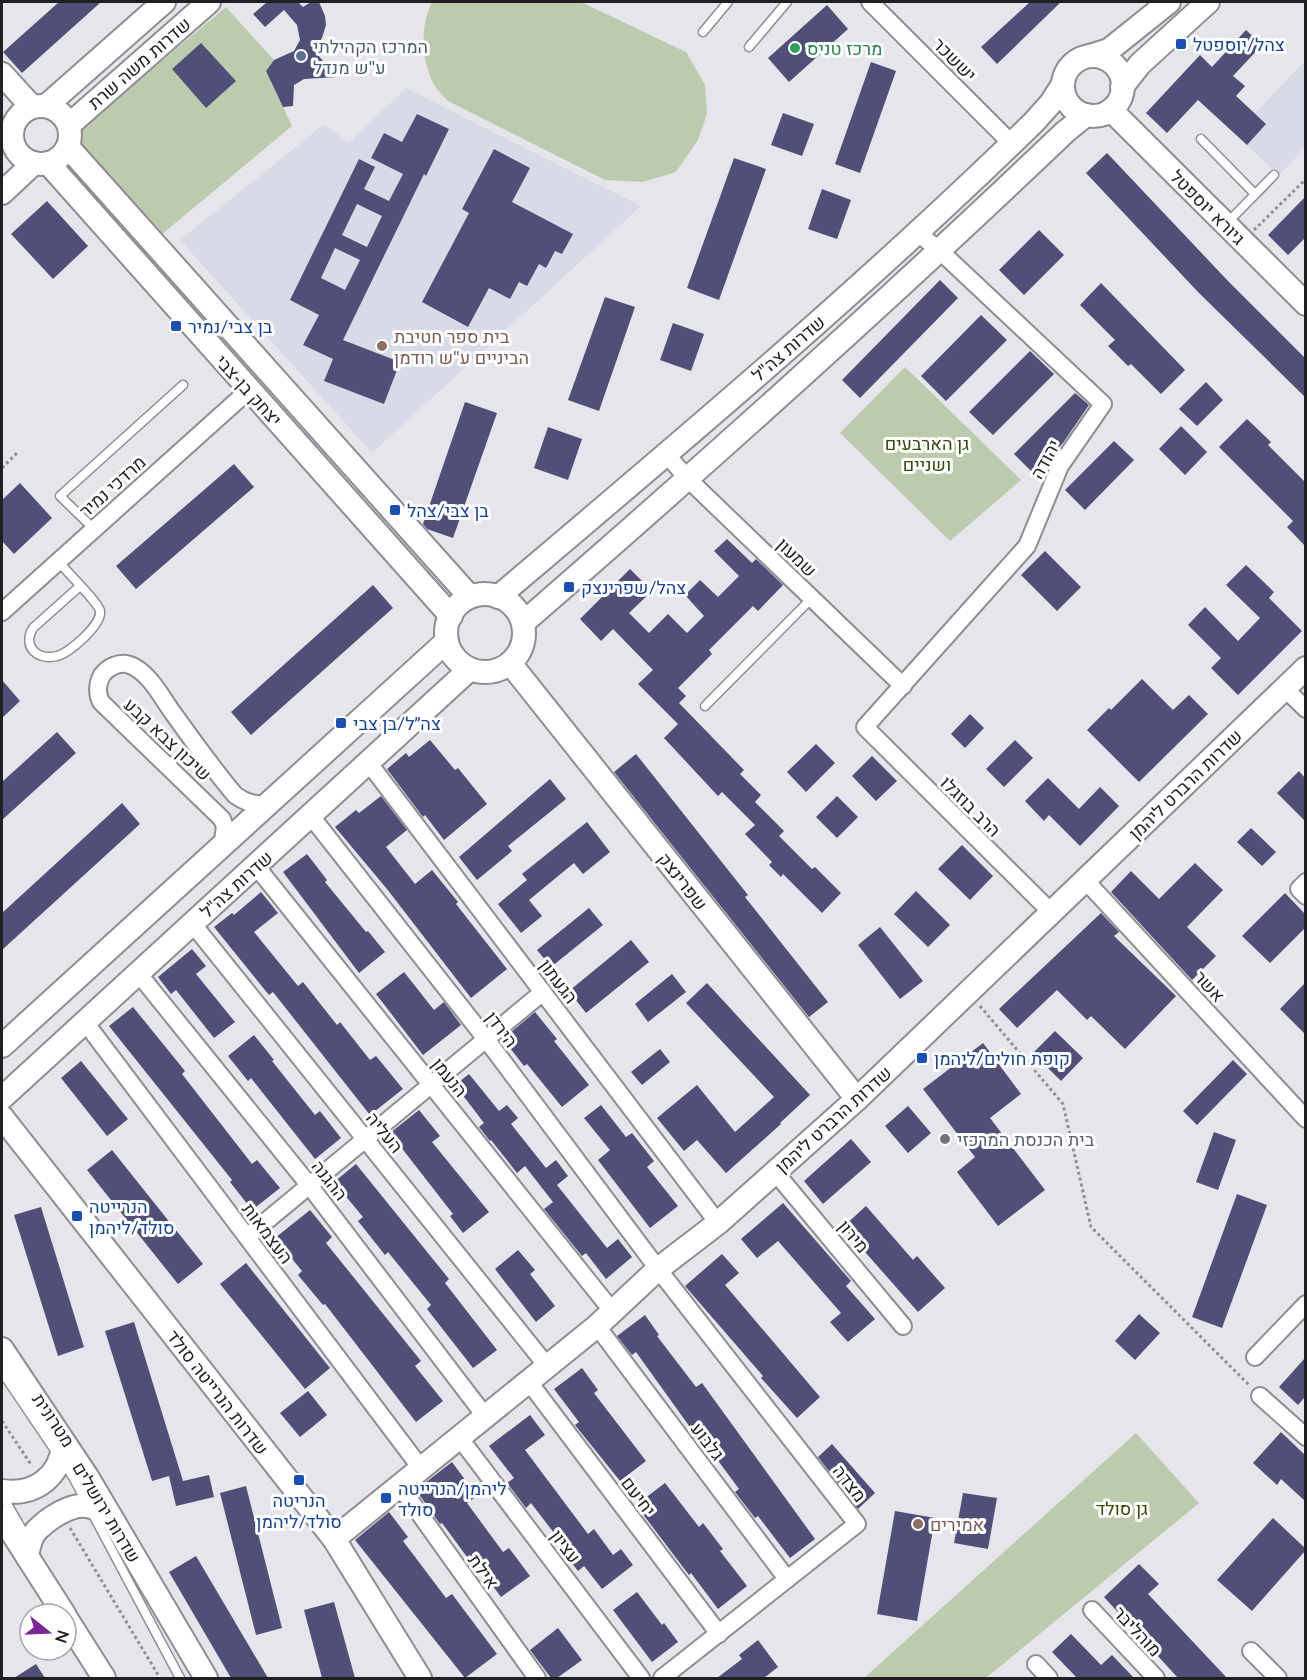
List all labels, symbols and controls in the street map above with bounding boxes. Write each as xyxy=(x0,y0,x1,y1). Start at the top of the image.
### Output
street label: שדרות משה שרת xyxy=(83,12,195,114)
street label: יששכר xyxy=(929,33,981,85)
place label: צהל/יוספטל xyxy=(1193,33,1285,55)
place label: המרכז הקהילתי ע"ש מנדל xyxy=(313,35,428,78)
place label: מרכז טניס xyxy=(807,37,882,59)
marker: צהל/יוספטל xyxy=(1174,37,1188,51)
marker: מרכז טניס xyxy=(788,41,802,55)
marker: המרכז הקהילתי ע"ש מנדל xyxy=(294,49,308,63)
street label: גיורא יוספטל xyxy=(1166,165,1250,249)
street label: שדרות צה"ל xyxy=(747,310,829,386)
place label: בן צבי/נמיר xyxy=(188,315,273,337)
marker: בן צבי/נמיר xyxy=(169,319,183,333)
place label: בית ספר חטיבת הביניים ע"ש רודמן xyxy=(394,325,529,368)
marker: בית ספר חטיבת הביניים ע"ש רודמן xyxy=(375,339,389,353)
street label: יצחק בן-צבי xyxy=(211,350,287,430)
park label: גן הארבעים ושניים xyxy=(885,432,969,475)
street label: יהודה xyxy=(1025,436,1065,482)
street label: מרדכי נמיר xyxy=(74,451,150,521)
place label: בן צבי/צהל xyxy=(407,499,489,521)
marker: בן צבי/צהל xyxy=(388,503,402,517)
street label: שמעון xyxy=(773,533,821,581)
place label: צהל/שפרינצק xyxy=(581,576,686,598)
marker: צהל/שפרינצק xyxy=(562,580,576,594)
street label: שיכון צבא קבע xyxy=(120,693,216,785)
place label: צה״ל/בן צבי xyxy=(353,712,441,734)
marker: צה״ל/בן צבי xyxy=(334,716,348,730)
street label: שדרות הרברט ליהמן xyxy=(1124,724,1246,844)
street label: הרב בוזגלו xyxy=(936,771,1006,841)
street label: שדרות צה"ל xyxy=(195,846,277,922)
street label: שפרינצק xyxy=(654,848,712,914)
street label: הגעתון xyxy=(535,955,583,1007)
street label: אשר xyxy=(1190,966,1230,1006)
street label: הירדן xyxy=(481,1007,523,1051)
place label: קופת חולים/ליהמן xyxy=(934,1047,1070,1069)
marker: קופת חולים/ליהמן xyxy=(915,1051,929,1065)
street label: הנעמן xyxy=(428,1053,472,1101)
street label: שדרות הרברט ליהמן xyxy=(770,1061,896,1177)
street label: העליה xyxy=(362,1107,408,1157)
place label: בית הכנסת המרכזי xyxy=(957,1128,1095,1150)
marker: בית הכנסת המרכזי xyxy=(938,1132,952,1146)
street label: ההגנה xyxy=(307,1155,353,1205)
place label: הנרייטה סולד/ליהמן xyxy=(89,1195,174,1238)
street label: העצמאות xyxy=(238,1198,298,1268)
marker: הנרייטה סולד/ליהמן xyxy=(70,1209,84,1223)
street label: מירון xyxy=(834,1215,874,1257)
street label: שדרות הנרייטה סולד xyxy=(162,1325,274,1459)
street label: מטרונית xyxy=(28,1389,80,1451)
street label: גלבוע xyxy=(687,1418,729,1464)
street label: שדרות ירושלים xyxy=(68,1458,146,1566)
street label: מצדה xyxy=(829,1460,871,1506)
street label: יחיעם xyxy=(617,1472,661,1520)
marker: הנריטה סולד/ליהמן xyxy=(292,1473,306,1487)
place label: ליהמן/הנרייטה סולד xyxy=(398,1477,506,1520)
place label: הנריטה סולד/ליהמן xyxy=(256,1489,342,1532)
marker: ליהמן/הנרייטה סולד xyxy=(379,1491,393,1505)
park label: גן סולד xyxy=(1096,1497,1148,1519)
place label: אמירים xyxy=(930,1513,984,1535)
marker: אמירים xyxy=(911,1517,925,1531)
street label: עציון xyxy=(546,1525,586,1567)
street label: אילת xyxy=(464,1549,504,1593)
street label: מוהליבר xyxy=(1109,1601,1167,1661)
north arrow xyxy=(18,1602,78,1662)
text: N xyxy=(52,1628,74,1646)

